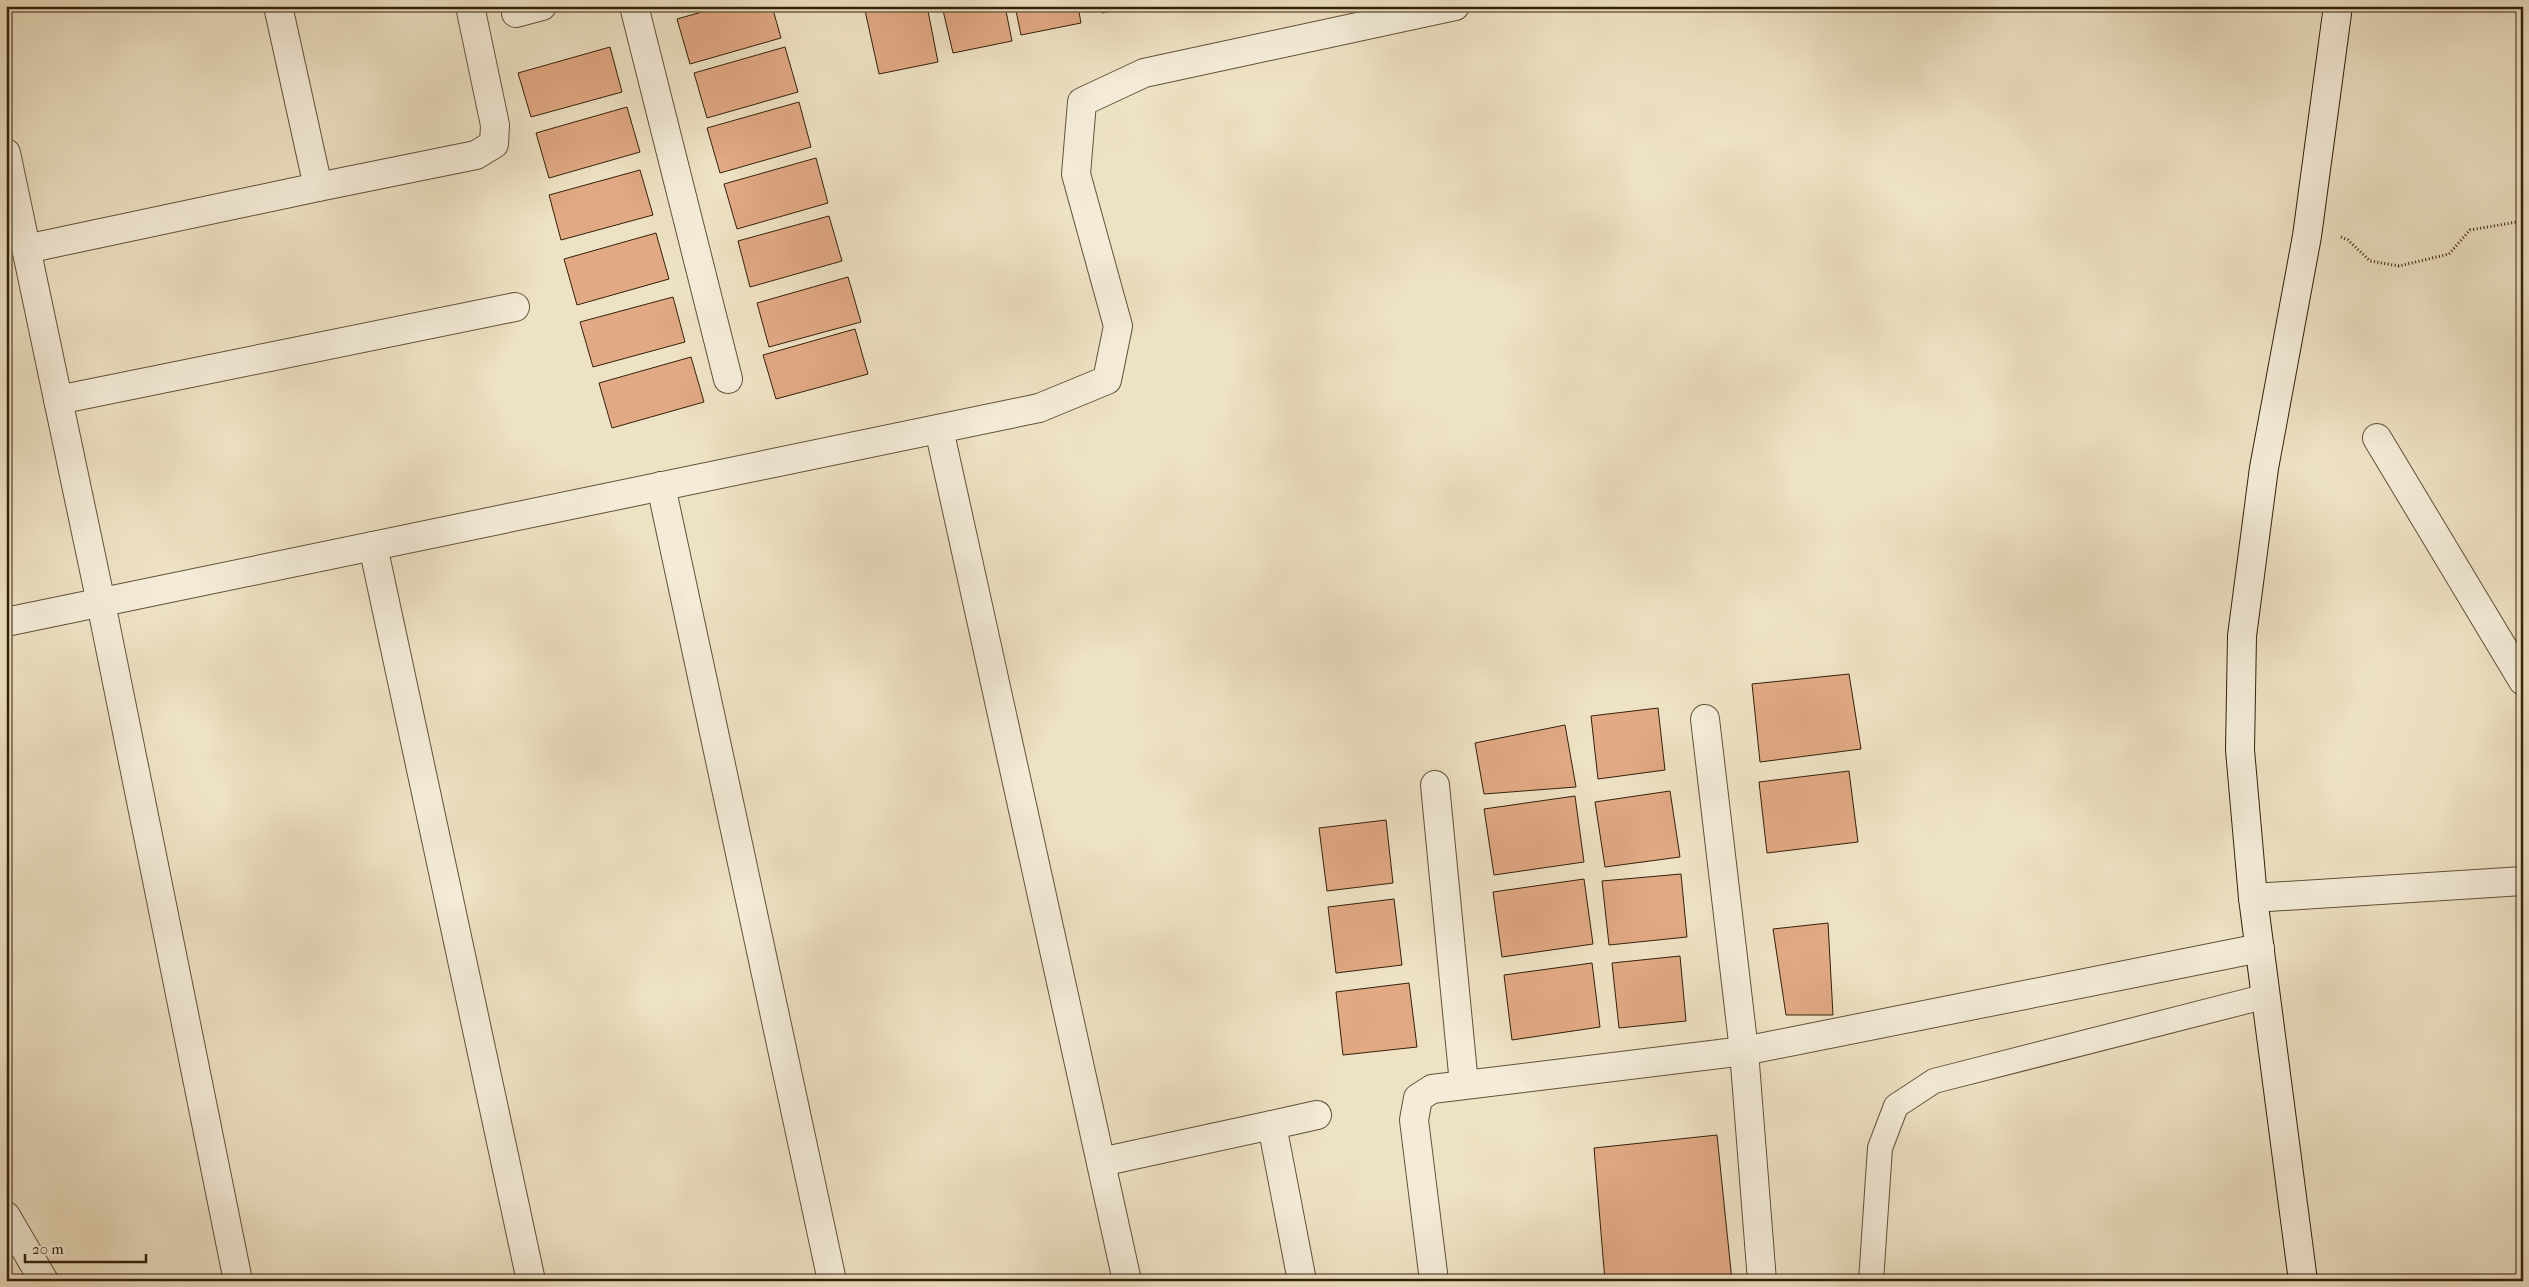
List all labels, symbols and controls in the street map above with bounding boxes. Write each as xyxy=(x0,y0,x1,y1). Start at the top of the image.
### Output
scale bar xyxy=(25,1232,146,1264)
text: 20 m xyxy=(32,1240,64,1258)

